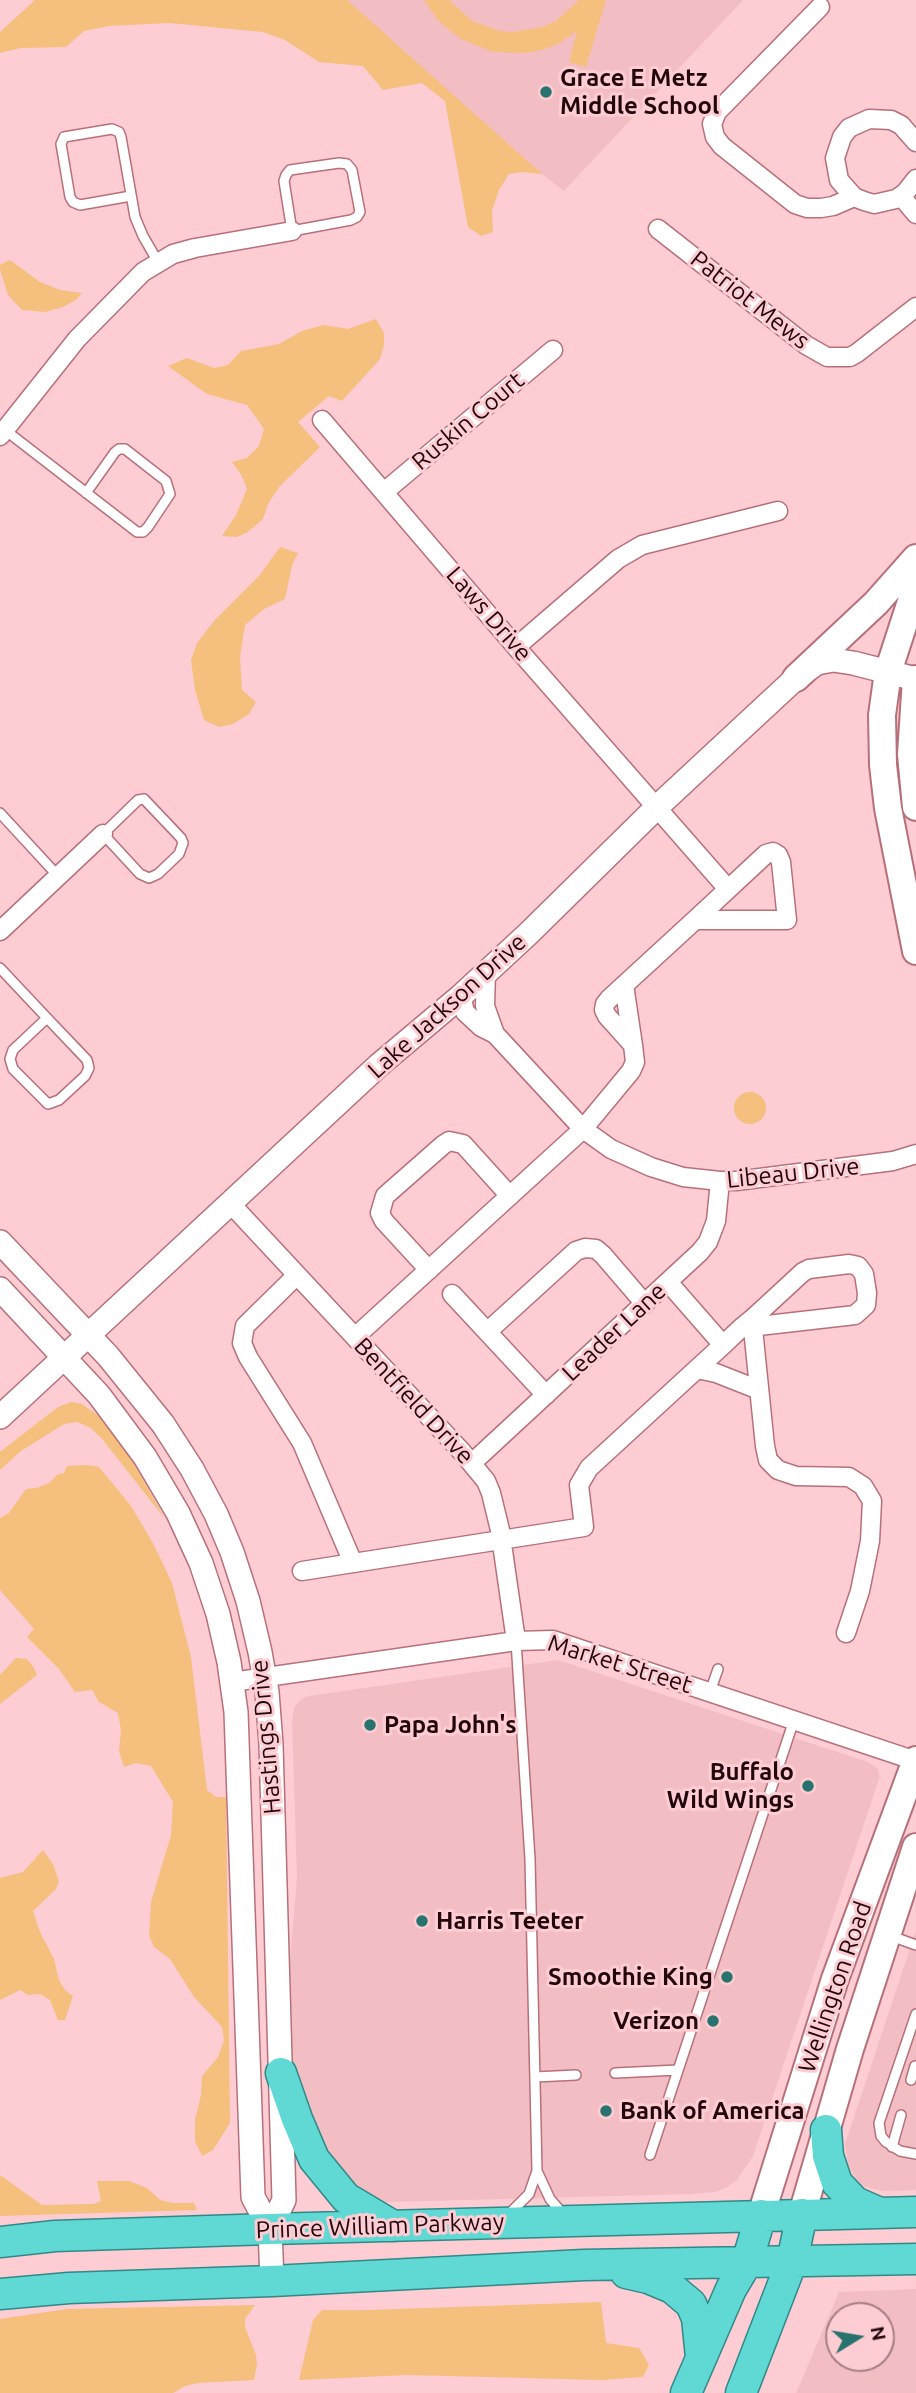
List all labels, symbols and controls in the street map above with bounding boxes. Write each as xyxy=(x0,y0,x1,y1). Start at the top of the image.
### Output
place label: Grace E Metz Middle School xyxy=(560,64,719,120)
marker: Grace E Metz Middle School xyxy=(538,84,554,100)
street label: Patriot Mews xyxy=(685,245,815,355)
street label: Ruskin Court xyxy=(406,366,530,476)
street label: Laws Drive xyxy=(440,561,538,667)
street label: Lake Jackson Drive xyxy=(362,927,532,1085)
street label: Libeau Drive xyxy=(725,1152,861,1194)
street label: Leader Lane xyxy=(556,1277,672,1387)
street label: Bentfield Drive xyxy=(348,1332,480,1470)
street label: Market Street xyxy=(544,1628,696,1700)
street label: Hastings Drive xyxy=(245,1659,287,1815)
place label: Papa John's xyxy=(384,1711,517,1739)
marker: Papa John's xyxy=(362,1717,378,1733)
place label: Buffalo Wild Wings xyxy=(667,1758,794,1814)
marker: Buffalo Wild Wings xyxy=(800,1778,816,1794)
street label: Wellington Road xyxy=(792,1898,878,2076)
place label: Harris Teeter xyxy=(436,1907,584,1935)
marker: Harris Teeter xyxy=(414,1913,430,1929)
place label: Smoothie King xyxy=(548,1963,713,1991)
marker: Smoothie King xyxy=(719,1969,735,1985)
place label: Verizon xyxy=(613,2007,699,2035)
marker: Verizon xyxy=(705,2013,721,2029)
place label: Bank of America xyxy=(620,2097,804,2125)
marker: Bank of America xyxy=(598,2103,614,2119)
street label: Prince William Parkway xyxy=(255,2207,505,2245)
north arrow xyxy=(825,2302,895,2372)
text: N xyxy=(866,2324,891,2342)

